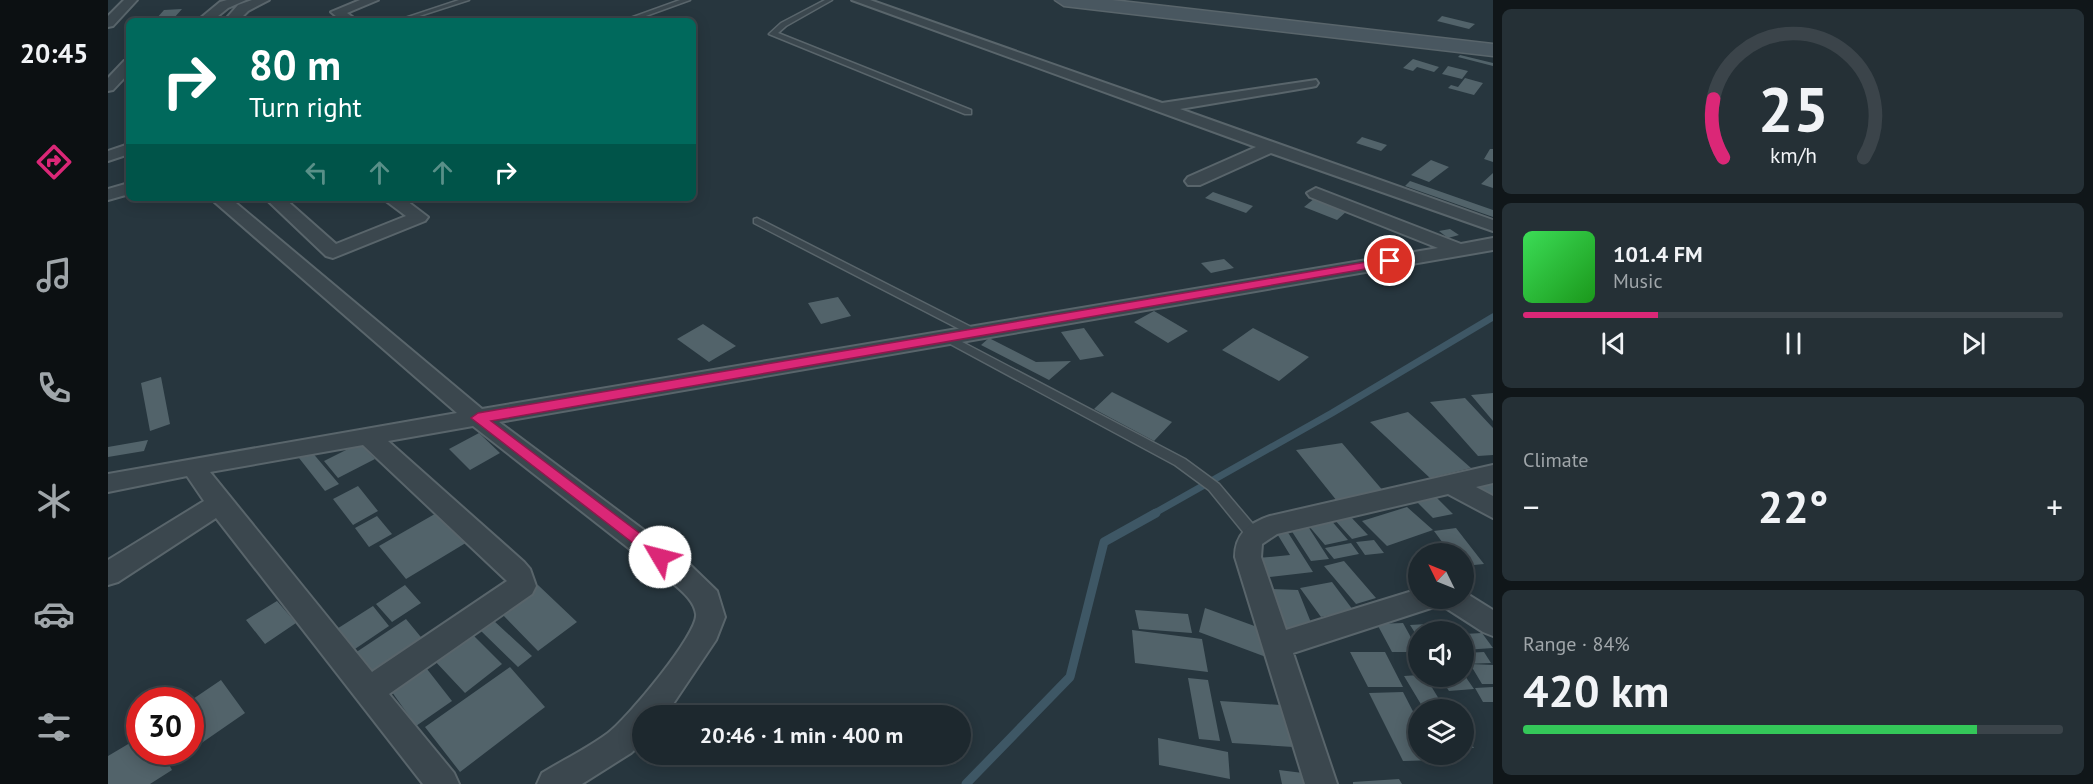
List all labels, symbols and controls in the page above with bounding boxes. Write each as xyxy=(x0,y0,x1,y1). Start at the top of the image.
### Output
text: 20:45 xyxy=(20,36,88,70)
text: 80 m xyxy=(249,37,341,92)
icon: right xyxy=(150,42,228,120)
text: 25 xyxy=(1758,69,1828,150)
text: Turn right xyxy=(249,90,362,124)
icon: directions xyxy=(33,141,75,183)
text: km/h xyxy=(1769,142,1816,170)
icon: left xyxy=(300,156,333,189)
icon: ahead xyxy=(363,156,396,189)
icon: ahead xyxy=(426,156,459,189)
icon: right xyxy=(489,156,522,189)
pin xyxy=(1364,235,1415,286)
text: 101.4 FM xyxy=(1613,240,1703,268)
icon: arrive xyxy=(1373,244,1406,277)
icon: music xyxy=(33,254,75,296)
text: Music xyxy=(1613,268,1662,294)
icon: previous xyxy=(1597,327,1630,360)
icon: pause xyxy=(1777,327,1810,360)
icon: next xyxy=(1957,327,1990,360)
icon: phone xyxy=(33,367,75,409)
text: Climate xyxy=(1523,447,1589,473)
text: 22° xyxy=(1758,477,1828,535)
icon: climate xyxy=(33,480,75,522)
text: − xyxy=(1523,485,1540,528)
text: + xyxy=(2046,485,2063,528)
position arrow xyxy=(628,525,692,589)
north arrow xyxy=(1408,543,1474,609)
map controls xyxy=(1408,543,1474,765)
icon: car xyxy=(33,593,75,635)
button: sound xyxy=(1408,621,1474,687)
text: Range · 84% xyxy=(1523,631,1630,657)
text: 420 km xyxy=(1523,661,1669,719)
speed limit sign: 30 xyxy=(126,687,204,765)
button: layers xyxy=(1408,699,1474,765)
icon: filters xyxy=(33,706,75,748)
text: 20:46 · 1 min · 400 m xyxy=(700,721,903,749)

